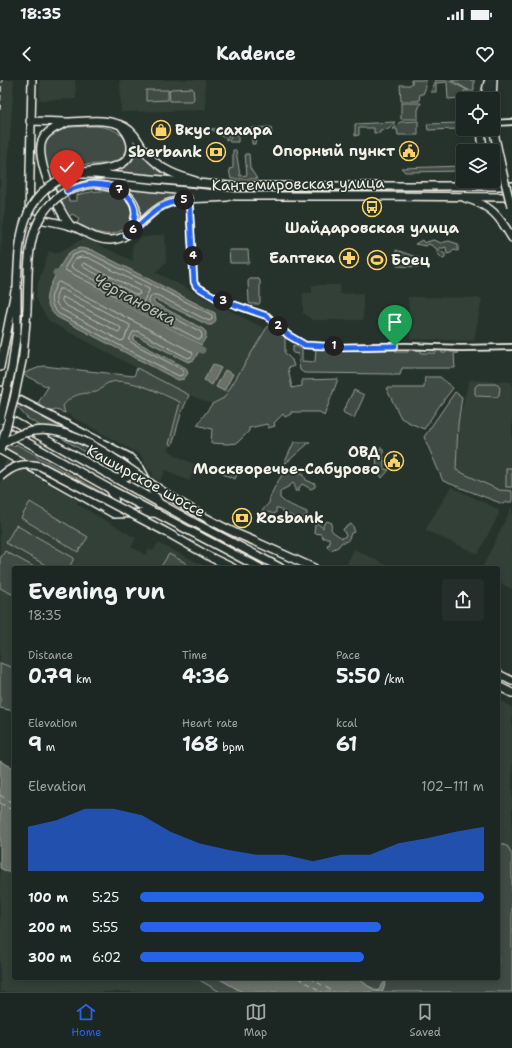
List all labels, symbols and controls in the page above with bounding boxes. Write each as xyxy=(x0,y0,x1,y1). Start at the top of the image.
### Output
text: 18:35 xyxy=(20,4,61,24)
text: Kadence xyxy=(216,42,296,66)
icon: back xyxy=(16,43,38,65)
icon: heart xyxy=(474,43,496,65)
map controls xyxy=(456,92,500,188)
button: locate xyxy=(456,92,500,136)
shop icon: Вкус сахара xyxy=(150,119,172,141)
place label: Вкус сахара xyxy=(175,120,273,140)
public building icon: Опорный пункт xyxy=(398,140,420,162)
bank icon: Sberbank xyxy=(205,141,227,163)
place label: Опорный пункт xyxy=(272,141,395,161)
place label: Sberbank xyxy=(128,142,202,162)
button: layers xyxy=(456,144,500,188)
pin xyxy=(50,150,84,191)
icon: check xyxy=(56,156,78,178)
street label: Кантемировская улица xyxy=(211,172,385,196)
pin: 7 xyxy=(109,180,129,200)
text: 7 xyxy=(115,182,123,197)
pin: 5 xyxy=(174,190,194,210)
text: 5 xyxy=(181,192,187,207)
bus stop icon: Шайдаровская улица xyxy=(361,196,383,218)
place label: Шайдаровская улица xyxy=(285,218,460,238)
pin: 6 xyxy=(123,220,143,240)
text: 6 xyxy=(129,222,137,237)
pin: 4 xyxy=(183,246,203,266)
pharmacy icon: Еаптека xyxy=(338,247,360,269)
text: 4 xyxy=(189,248,197,263)
place label: Еаптека xyxy=(269,248,336,268)
sports icon: Боец xyxy=(366,249,388,271)
place label: Боец xyxy=(391,250,431,270)
water label: Чертановка xyxy=(90,269,180,330)
pin: 3 xyxy=(213,291,233,311)
text: 3 xyxy=(219,293,227,308)
pin xyxy=(378,305,412,346)
icon: arrive xyxy=(384,311,406,333)
pin: 2 xyxy=(268,316,288,336)
text: 2 xyxy=(274,318,282,333)
pin: 1 xyxy=(324,336,344,356)
text: 1 xyxy=(331,338,337,353)
street label: Каширское шоссе xyxy=(83,440,209,522)
place label: ОВД Москворечье-Сабурово xyxy=(193,442,381,479)
public building icon: ОВД Москворечье-Сабурово xyxy=(383,450,405,472)
bank icon: Rosbank xyxy=(231,507,253,529)
place label: Rosbank xyxy=(256,508,324,528)
text: Evening run xyxy=(28,577,165,606)
button: share xyxy=(442,579,484,621)
text: 18:35 xyxy=(28,607,61,624)
text: Distance xyxy=(28,648,73,663)
text: Time xyxy=(182,648,207,663)
text: Pace xyxy=(336,648,360,663)
text: 0.79 xyxy=(28,663,72,689)
text: 4:36 xyxy=(182,663,229,689)
text: 5:50 xyxy=(336,663,381,689)
text: km xyxy=(72,672,91,687)
text: /km xyxy=(381,672,404,687)
text: Elevation xyxy=(28,716,77,731)
text: Heart rate xyxy=(182,716,238,731)
text: kcal xyxy=(336,716,357,731)
text: 9 xyxy=(28,731,42,757)
text: 168 xyxy=(182,731,218,757)
text: 61 xyxy=(336,731,357,757)
text: m xyxy=(42,740,55,755)
text: bpm xyxy=(218,740,244,755)
text: Elevation xyxy=(28,778,86,795)
text: 102–111 m xyxy=(421,778,484,795)
text: 100 m xyxy=(28,889,68,906)
text: 5:25 xyxy=(92,889,119,906)
text: 200 m xyxy=(28,919,71,936)
text: 5:55 xyxy=(92,919,118,936)
text: 300 m xyxy=(28,949,72,966)
text: 6:02 xyxy=(92,949,121,966)
tab: Home xyxy=(71,1001,101,1040)
tab: Map xyxy=(244,1001,267,1040)
tab: Saved xyxy=(410,1001,441,1040)

